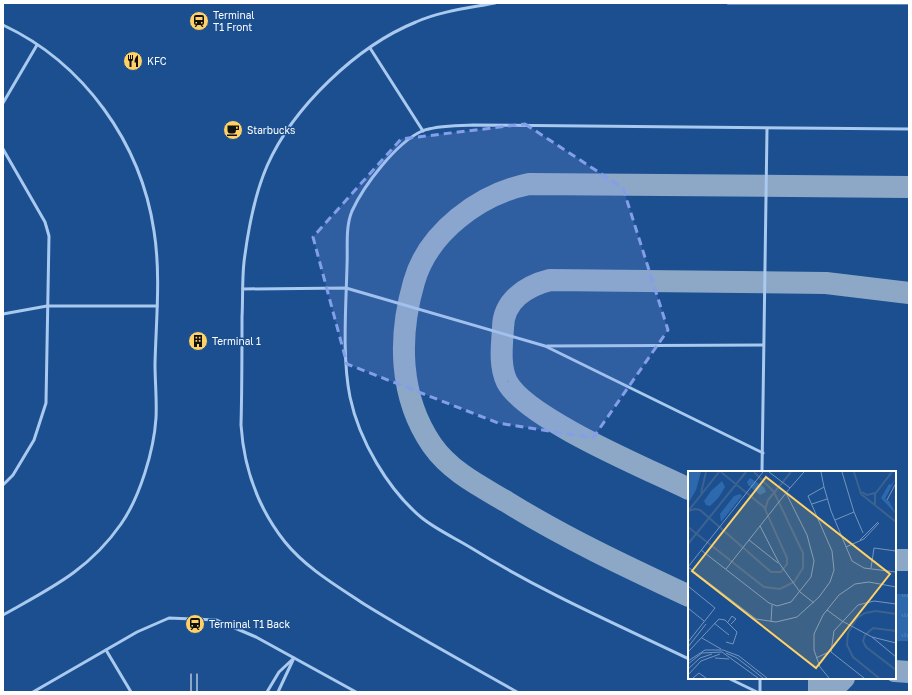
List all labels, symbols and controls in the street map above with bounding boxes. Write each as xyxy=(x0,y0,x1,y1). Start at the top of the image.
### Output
place label: Terminal T1 Front xyxy=(213,9,255,33)
station icon: Terminal T1 Front xyxy=(188,10,210,32)
restaurant icon: KFC xyxy=(122,50,144,72)
place label: KFC xyxy=(147,55,167,67)
cafe icon: Starbucks xyxy=(222,119,244,141)
place label: Starbucks xyxy=(247,124,295,136)
building icon: Terminal 1 xyxy=(187,330,209,352)
place label: Terminal 1 xyxy=(212,335,261,347)
inset map xyxy=(688,471,896,679)
station icon: Terminal T1 Back xyxy=(184,613,206,635)
place label: Terminal T1 Back xyxy=(209,618,290,630)

